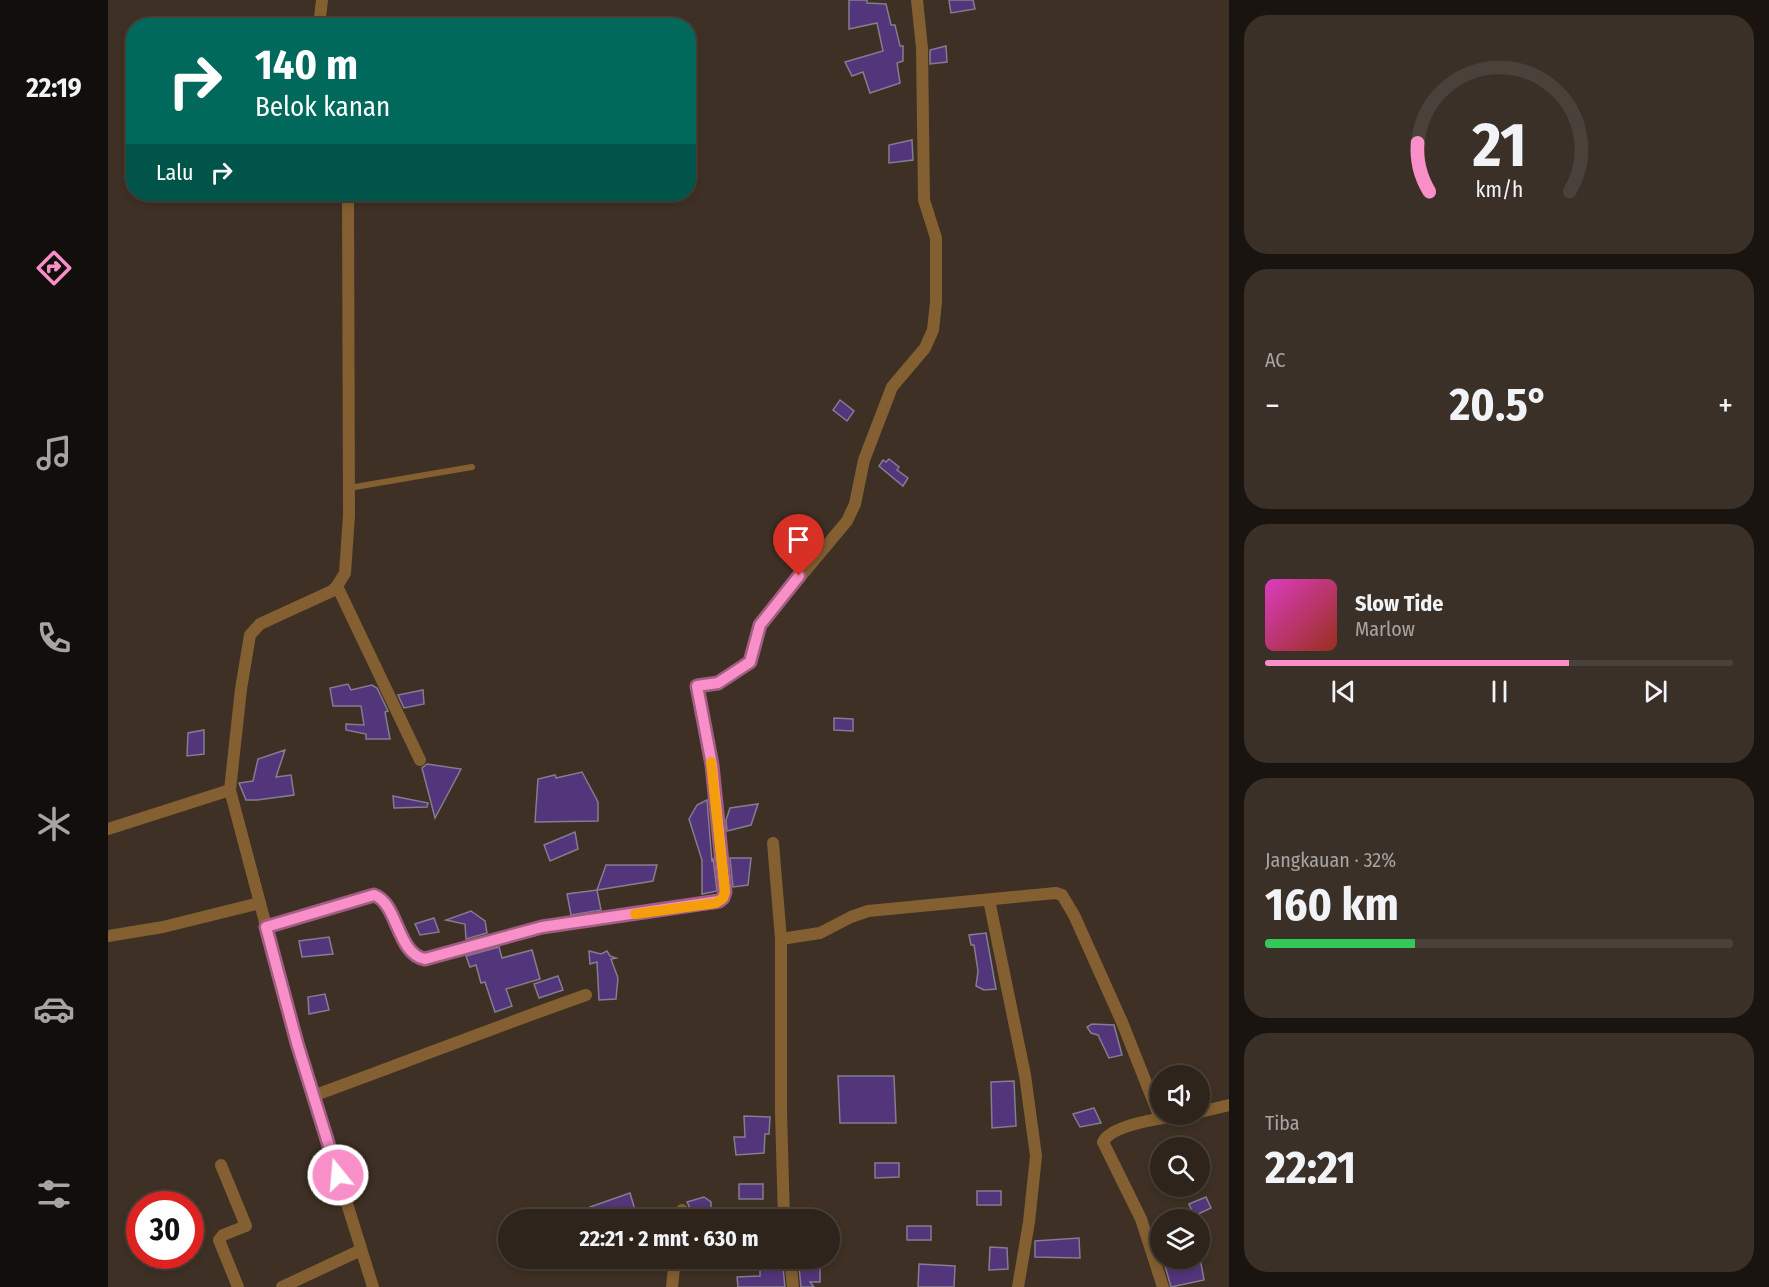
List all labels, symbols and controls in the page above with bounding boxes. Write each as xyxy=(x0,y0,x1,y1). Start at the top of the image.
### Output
text: 140 m xyxy=(255,40,358,90)
icon: right xyxy=(156,42,234,120)
text: 22:19 xyxy=(26,72,82,104)
text: Belok kanan xyxy=(255,91,390,123)
text: 21 xyxy=(1471,108,1526,183)
icon: right xyxy=(205,156,238,189)
text: Lalu xyxy=(156,159,193,186)
text: km/h xyxy=(1475,177,1523,203)
icon: directions xyxy=(33,247,75,289)
text: AC xyxy=(1265,348,1285,372)
text: 20.5° xyxy=(1449,378,1548,432)
text: − xyxy=(1265,386,1280,426)
text: + xyxy=(1718,386,1733,426)
icon: music xyxy=(33,432,75,474)
pin xyxy=(773,514,824,576)
icon: arrive xyxy=(782,523,815,556)
text: Slow Tide xyxy=(1355,590,1443,617)
icon: phone xyxy=(33,617,75,659)
text: Marlow xyxy=(1355,617,1415,641)
icon: previous xyxy=(1327,675,1360,708)
icon: pause xyxy=(1483,675,1516,708)
icon: next xyxy=(1639,675,1672,708)
icon: climate xyxy=(33,803,75,845)
text: Jangkauan · 32% xyxy=(1265,848,1396,872)
text: 160 km xyxy=(1265,878,1399,932)
icon: car xyxy=(33,988,75,1030)
map controls xyxy=(1150,1065,1210,1269)
button: sound xyxy=(1150,1065,1210,1125)
text: Tiba xyxy=(1265,1111,1300,1135)
button: search xyxy=(1150,1137,1210,1197)
text: 22:21 xyxy=(1265,1141,1356,1195)
position arrow xyxy=(306,1143,370,1207)
icon: filters xyxy=(33,1173,75,1215)
speed limit sign: 30 xyxy=(126,1191,204,1269)
button: layers xyxy=(1150,1209,1210,1269)
text: 22:21 · 2 mnt · 630 m xyxy=(580,1225,758,1252)

